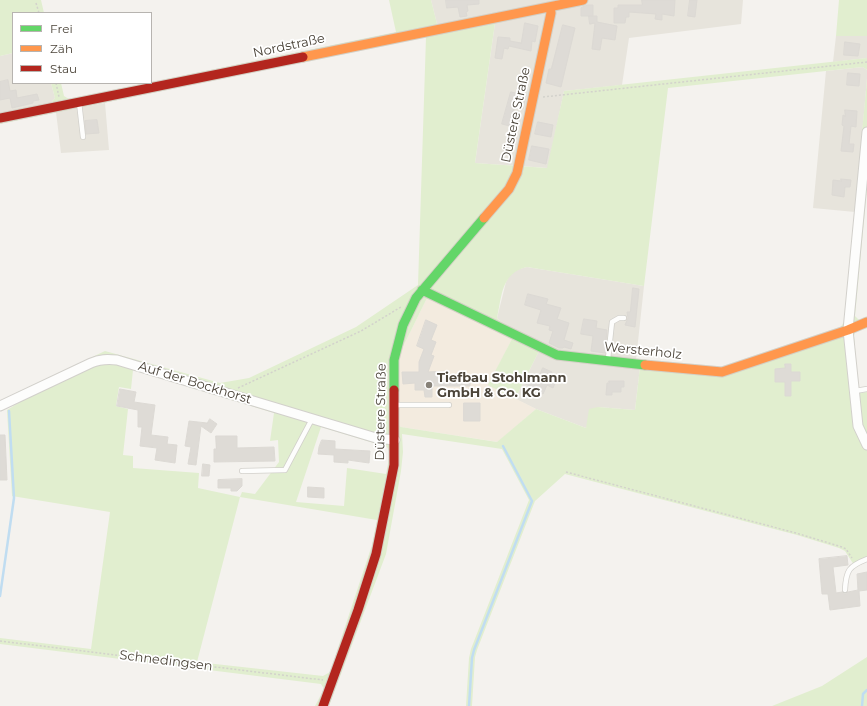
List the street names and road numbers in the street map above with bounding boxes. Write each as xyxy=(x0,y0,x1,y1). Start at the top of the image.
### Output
street label: Nordstraße xyxy=(252,31,326,61)
street label: Düstere Straße xyxy=(498,66,534,164)
street label: Wersterholz xyxy=(603,339,683,363)
street label: Auf der Bockhorst xyxy=(136,358,254,408)
street label: Düstere Straße xyxy=(372,363,390,461)
street label: Schnedingsen xyxy=(119,648,213,674)

